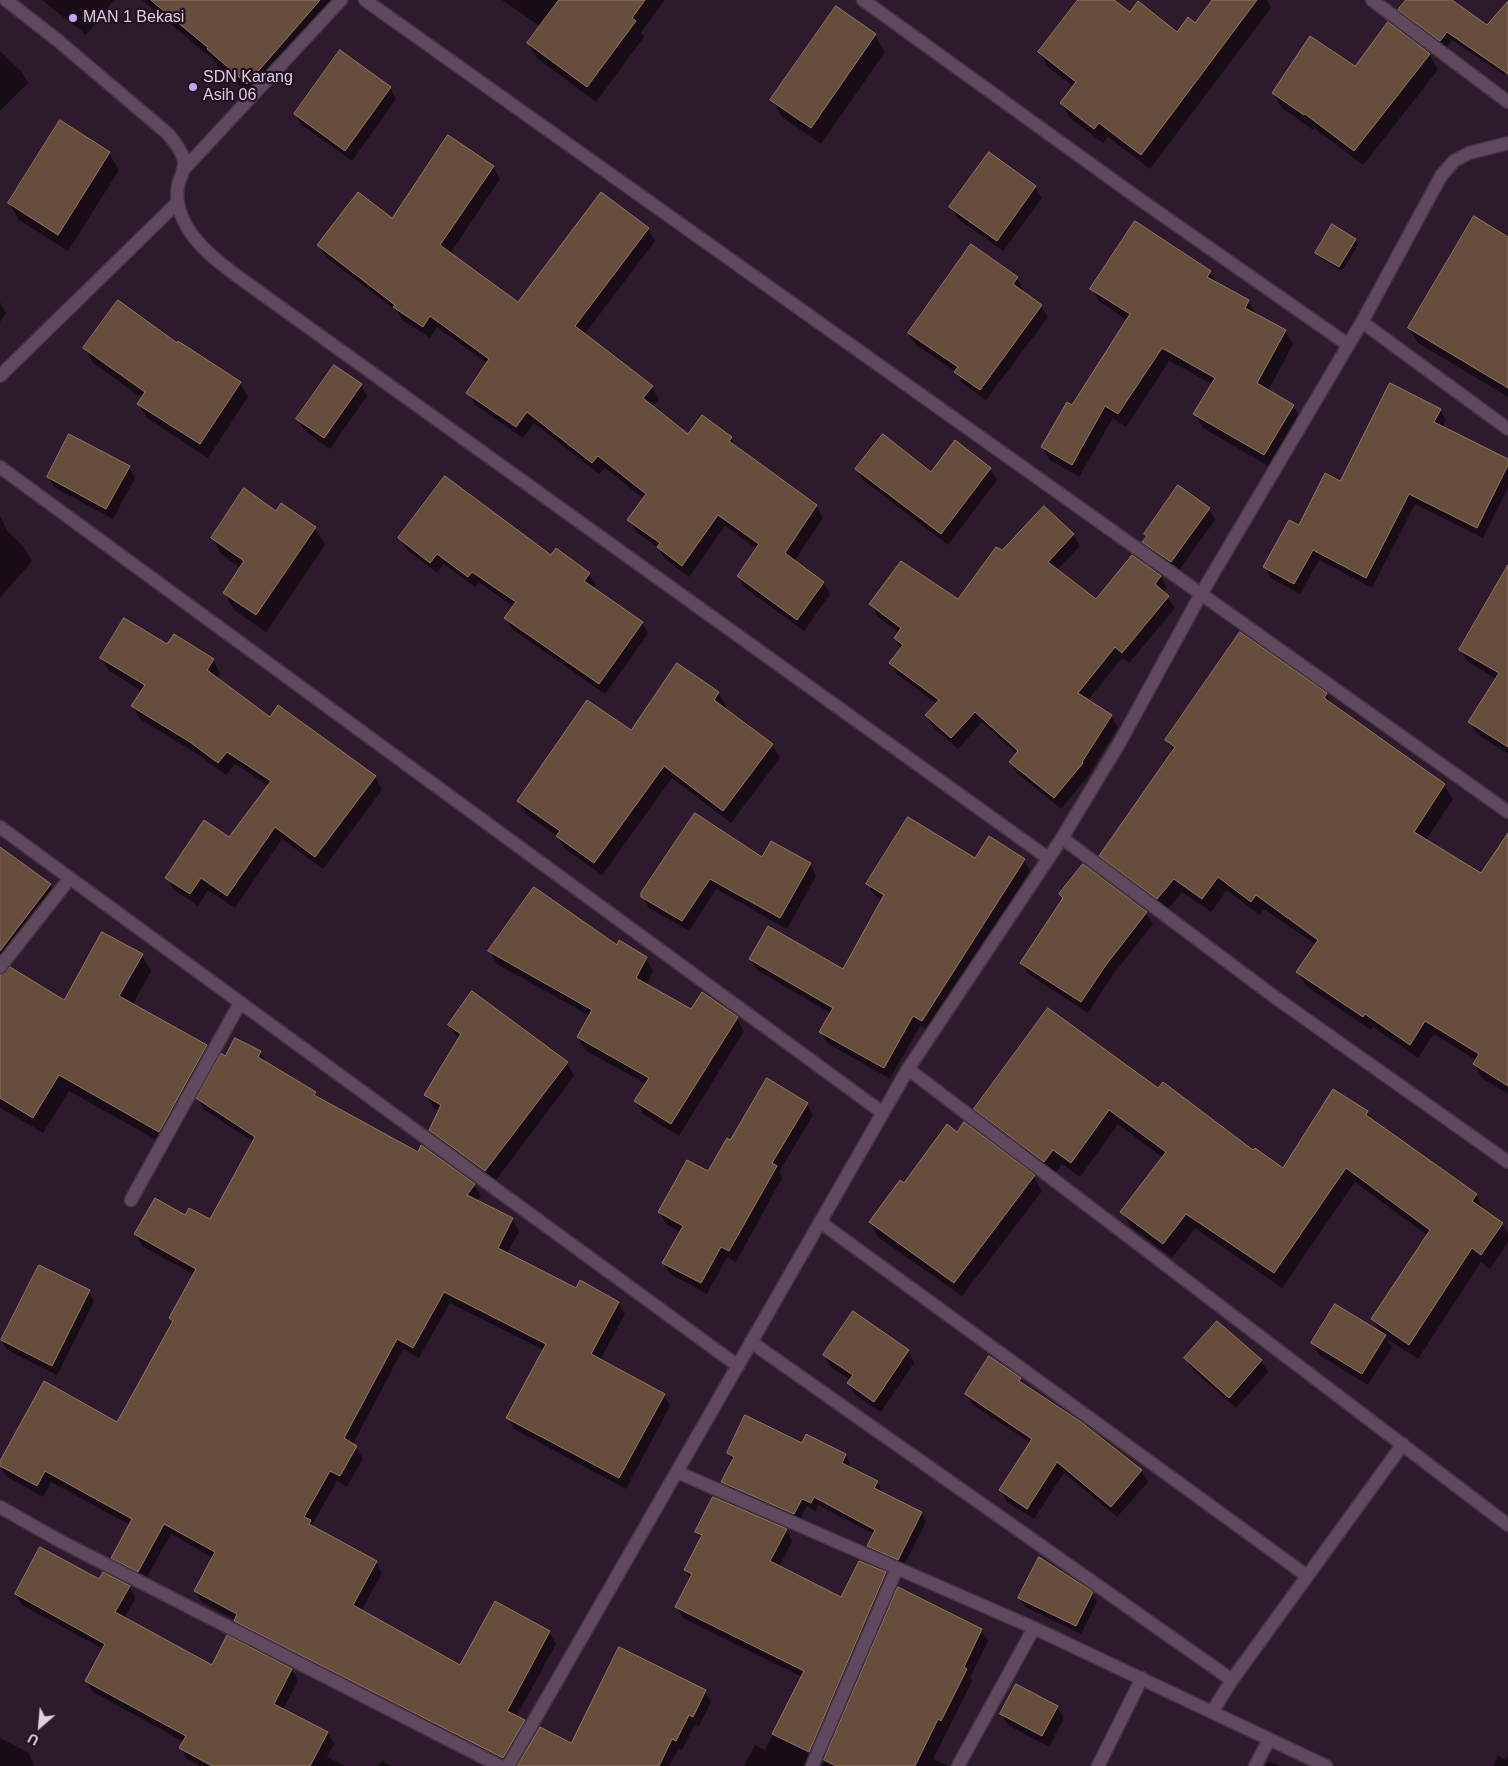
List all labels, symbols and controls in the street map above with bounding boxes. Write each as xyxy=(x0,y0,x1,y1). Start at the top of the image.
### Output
place label: MAN 1 Bekasi xyxy=(83,8,184,28)
marker: MAN 1 Bekasi xyxy=(67,12,79,24)
place label: SDN Karang Asih 06 xyxy=(203,68,293,106)
marker: SDN Karang Asih 06 xyxy=(187,81,199,93)
north arrow xyxy=(15,1701,65,1751)
text: U xyxy=(25,1730,41,1749)

